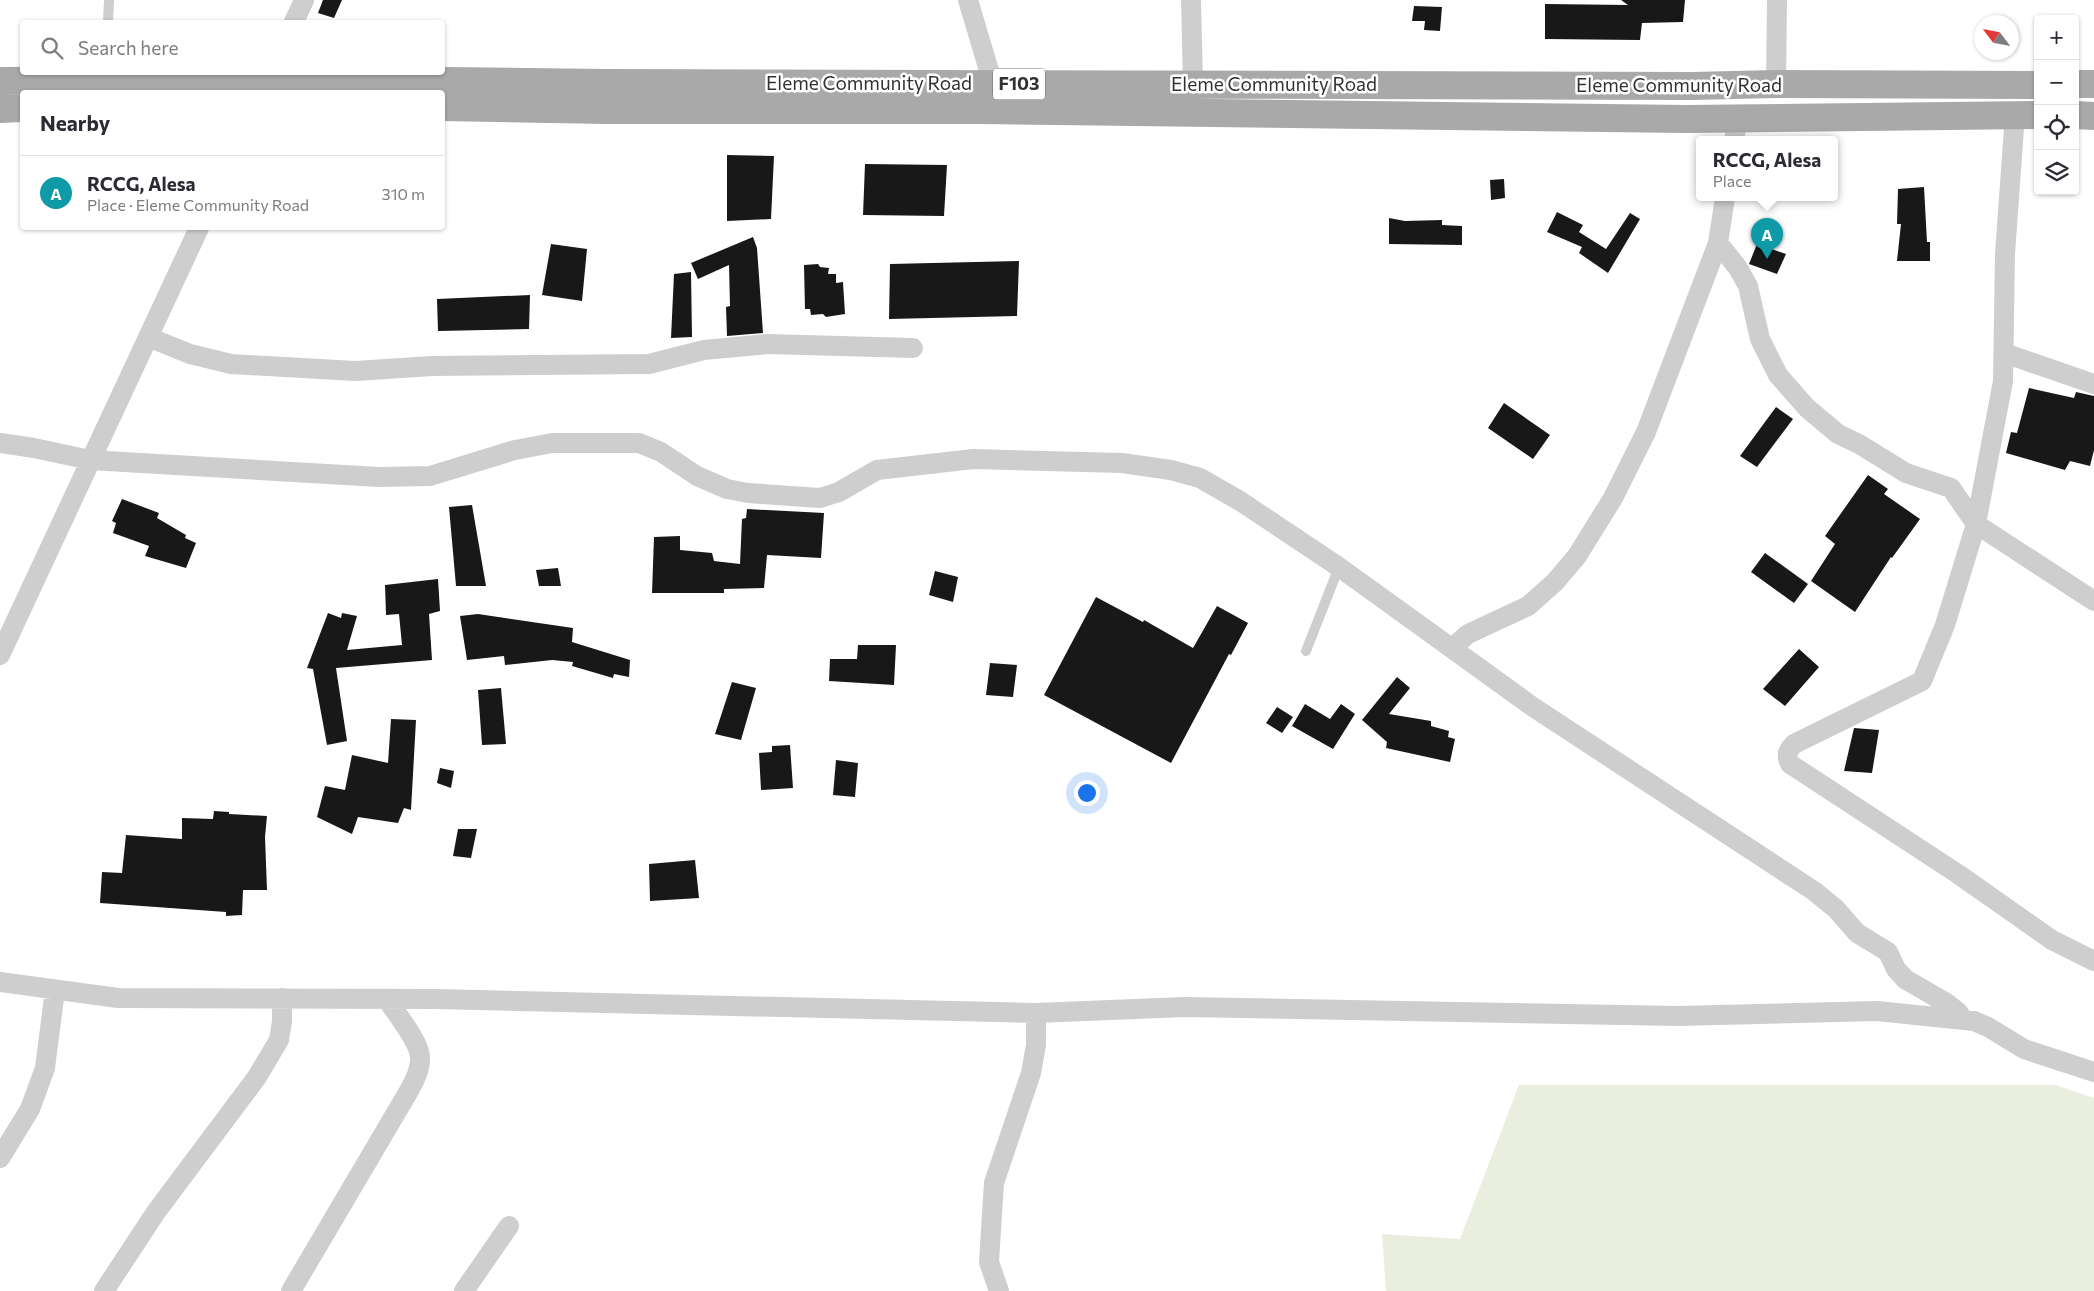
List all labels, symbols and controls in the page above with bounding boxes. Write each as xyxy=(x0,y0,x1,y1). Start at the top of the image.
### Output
north arrow xyxy=(1974,15,2019,60)
map controls xyxy=(2034,15,2079,195)
button: + xyxy=(2034,15,2079,60)
search box xyxy=(20,20,445,75)
icon: search xyxy=(38,34,66,62)
text: Search here xyxy=(78,36,178,59)
button: − xyxy=(2034,60,2079,105)
road number: F103 xyxy=(993,68,1045,100)
street label: Eleme Community Road xyxy=(766,71,972,94)
street label: Eleme Community Road xyxy=(1171,72,1377,95)
street label: Eleme Community Road xyxy=(1576,73,1782,96)
button: locate xyxy=(2034,105,2079,150)
text: Nearby xyxy=(40,110,110,135)
popup xyxy=(1696,136,1838,201)
text: RCCG, Alesa xyxy=(1713,148,1821,171)
button: layers xyxy=(2034,150,2079,195)
text: Place xyxy=(1713,171,1752,190)
text: RCCG, Alesa xyxy=(87,172,196,195)
text: A xyxy=(50,184,62,203)
text: 310 m xyxy=(382,184,425,203)
text: Place · Eleme Community Road xyxy=(87,195,309,214)
pin: A xyxy=(1751,218,1783,259)
your location xyxy=(1074,780,1100,806)

